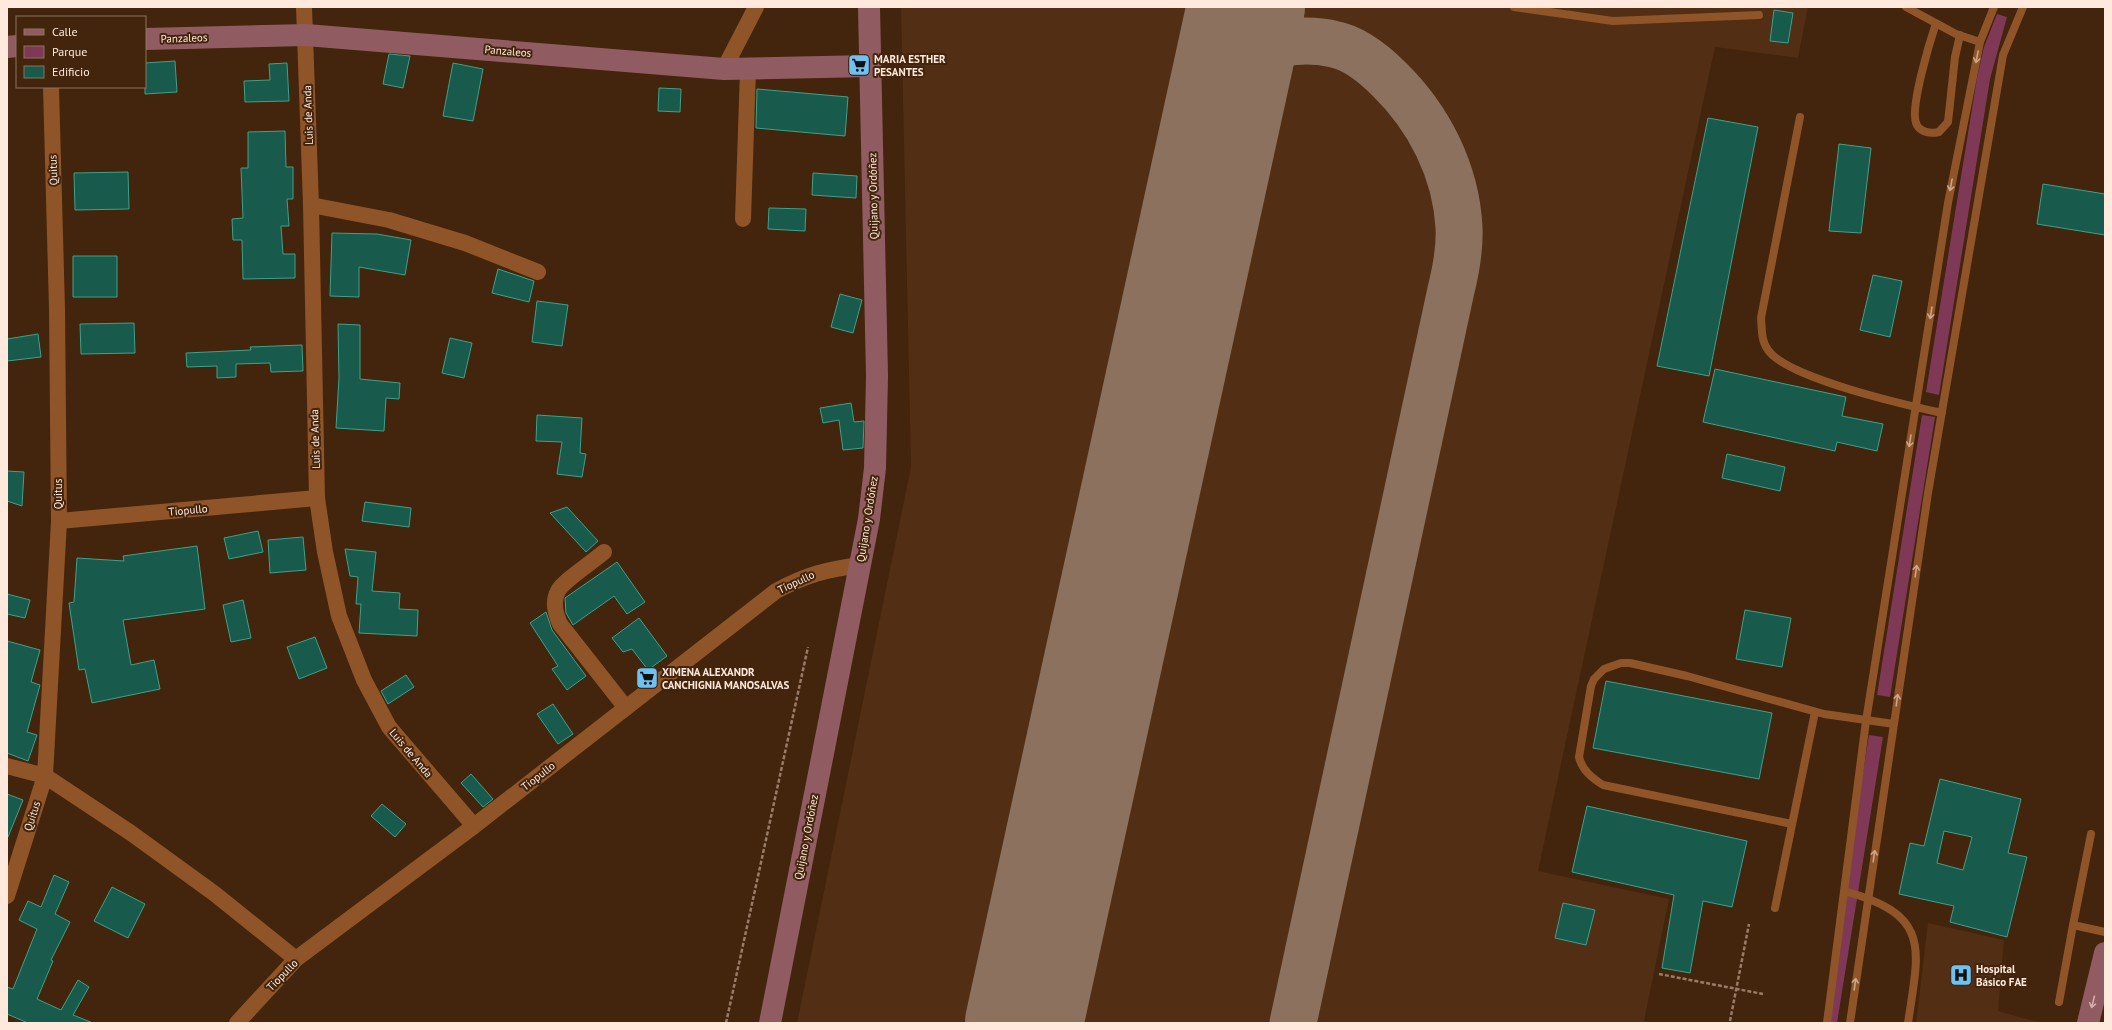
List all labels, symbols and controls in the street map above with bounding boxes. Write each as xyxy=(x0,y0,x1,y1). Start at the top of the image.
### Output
legend xyxy=(16,16,146,88)
text: Calle xyxy=(52,24,78,39)
street label: Panzaleos xyxy=(160,30,208,46)
street label: Panzaleos xyxy=(484,42,532,60)
text: Parque xyxy=(52,44,87,59)
one-way arrow xyxy=(1972,50,1980,63)
supermarket icon: MARIA ESTHER PESANTES xyxy=(846,52,872,78)
place label: MARIA ESTHER PESANTES xyxy=(874,52,946,79)
text: Edificio xyxy=(52,64,90,79)
street label: Luis de Anda xyxy=(300,85,316,145)
street label: Quijano y Ordóñez xyxy=(865,152,881,239)
street label: Quitus xyxy=(45,154,61,186)
one-way arrow xyxy=(1947,178,1955,191)
one-way arrow xyxy=(1926,306,1934,319)
street label: Luis de Anda xyxy=(307,409,323,469)
one-way arrow xyxy=(1906,434,1914,447)
street label: Quijano y Ordóñez xyxy=(853,475,881,563)
street label: Quitus xyxy=(51,478,65,509)
street label: Tiopullo xyxy=(168,501,208,519)
one-way arrow xyxy=(1912,565,1920,578)
street label: Tiopullo xyxy=(775,567,817,597)
supermarket icon: XIMENA ALEXANDR CANCHIGNIA MANOSALVAS xyxy=(634,665,660,691)
place label: XIMENA ALEXANDR CANCHIGNIA MANOSALVAS xyxy=(662,665,789,692)
one-way arrow xyxy=(1893,693,1901,706)
street label: Luis de Anda xyxy=(386,726,436,780)
street label: Tiopullo xyxy=(518,758,558,794)
street label: Quijano y Ordóñez xyxy=(791,793,821,881)
street label: Quitus xyxy=(21,799,44,833)
one-way arrow xyxy=(1870,850,1878,863)
street label: Tiopullo xyxy=(263,956,301,994)
hospital icon: Hospital Básico FAE xyxy=(1948,962,1974,988)
place label: Hospital Básico FAE xyxy=(1976,962,2027,989)
one-way arrow xyxy=(1851,978,1859,991)
one-way arrow xyxy=(2089,995,2097,1008)

